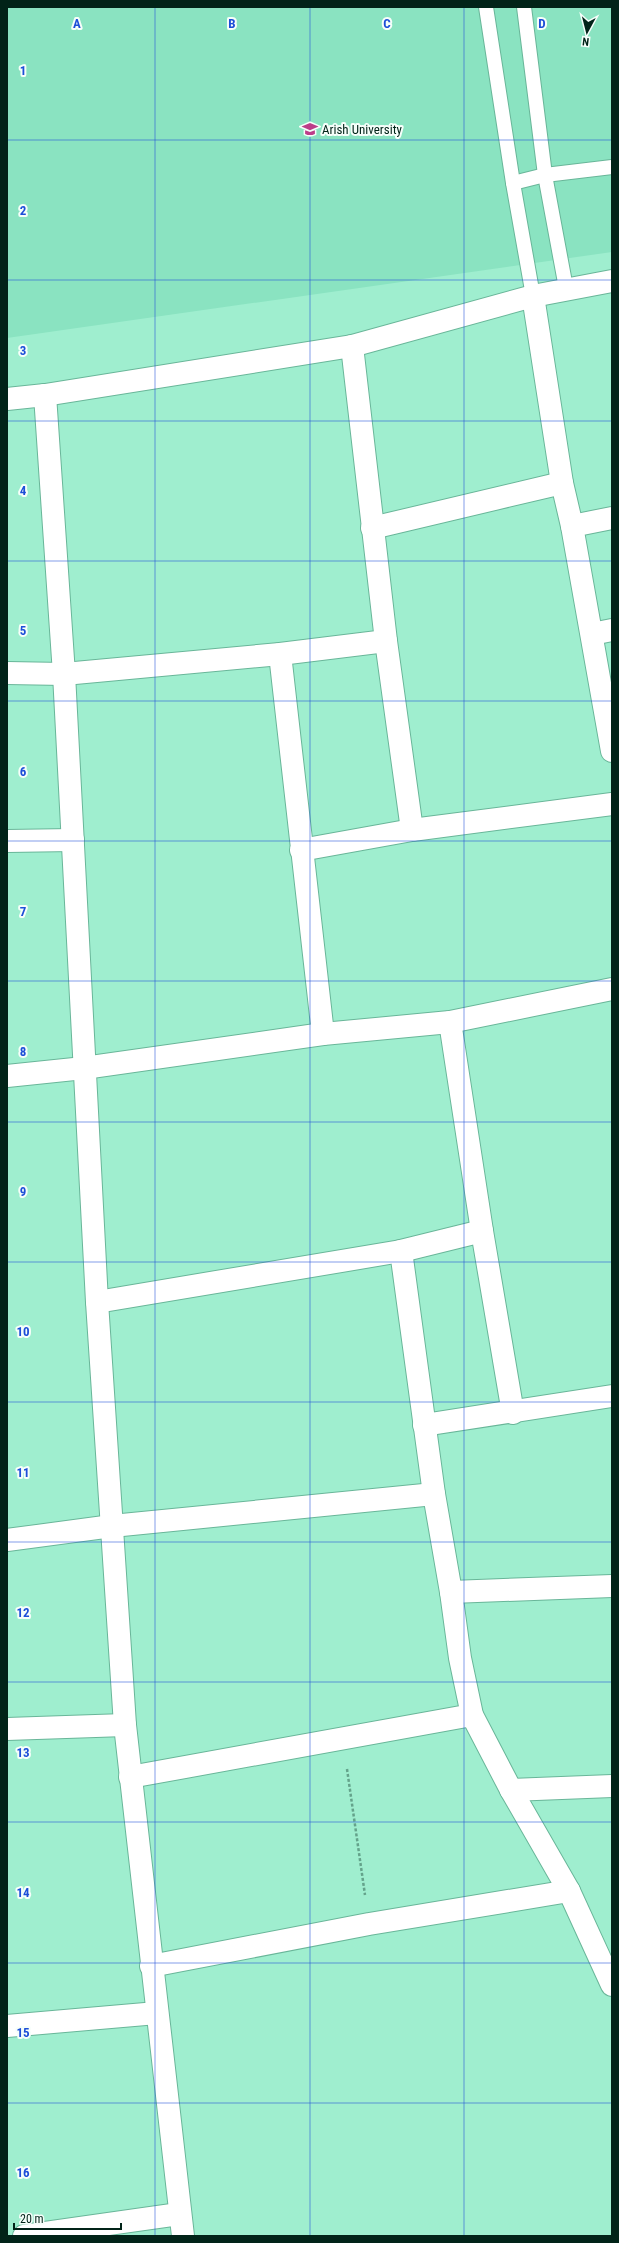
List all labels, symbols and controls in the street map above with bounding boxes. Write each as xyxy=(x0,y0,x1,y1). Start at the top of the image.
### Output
north arrow xyxy=(567,12,607,52)
text: A xyxy=(73,16,81,31)
text: B xyxy=(228,16,236,31)
text: C xyxy=(383,16,391,31)
text: D xyxy=(538,16,546,31)
text: N xyxy=(581,35,590,48)
text: 1 xyxy=(20,63,26,78)
school or university icon: Arish University xyxy=(301,120,319,138)
place label: Arish University xyxy=(322,122,403,137)
text: 2 xyxy=(20,203,27,218)
text: 3 xyxy=(20,343,26,358)
text: 4 xyxy=(20,483,27,498)
text: 5 xyxy=(20,623,27,638)
text: 6 xyxy=(20,764,27,779)
text: 7 xyxy=(20,904,27,919)
text: 8 xyxy=(20,1044,26,1059)
text: 9 xyxy=(20,1184,26,1199)
text: 10 xyxy=(16,1324,30,1339)
text: 11 xyxy=(16,1465,30,1480)
text: 12 xyxy=(16,1605,30,1620)
text: 13 xyxy=(16,1745,30,1760)
text: 14 xyxy=(16,1885,30,1900)
text: 15 xyxy=(16,2025,30,2040)
text: 16 xyxy=(16,2165,30,2180)
scale bar xyxy=(14,2205,121,2231)
text: 20 m xyxy=(20,2212,44,2226)

